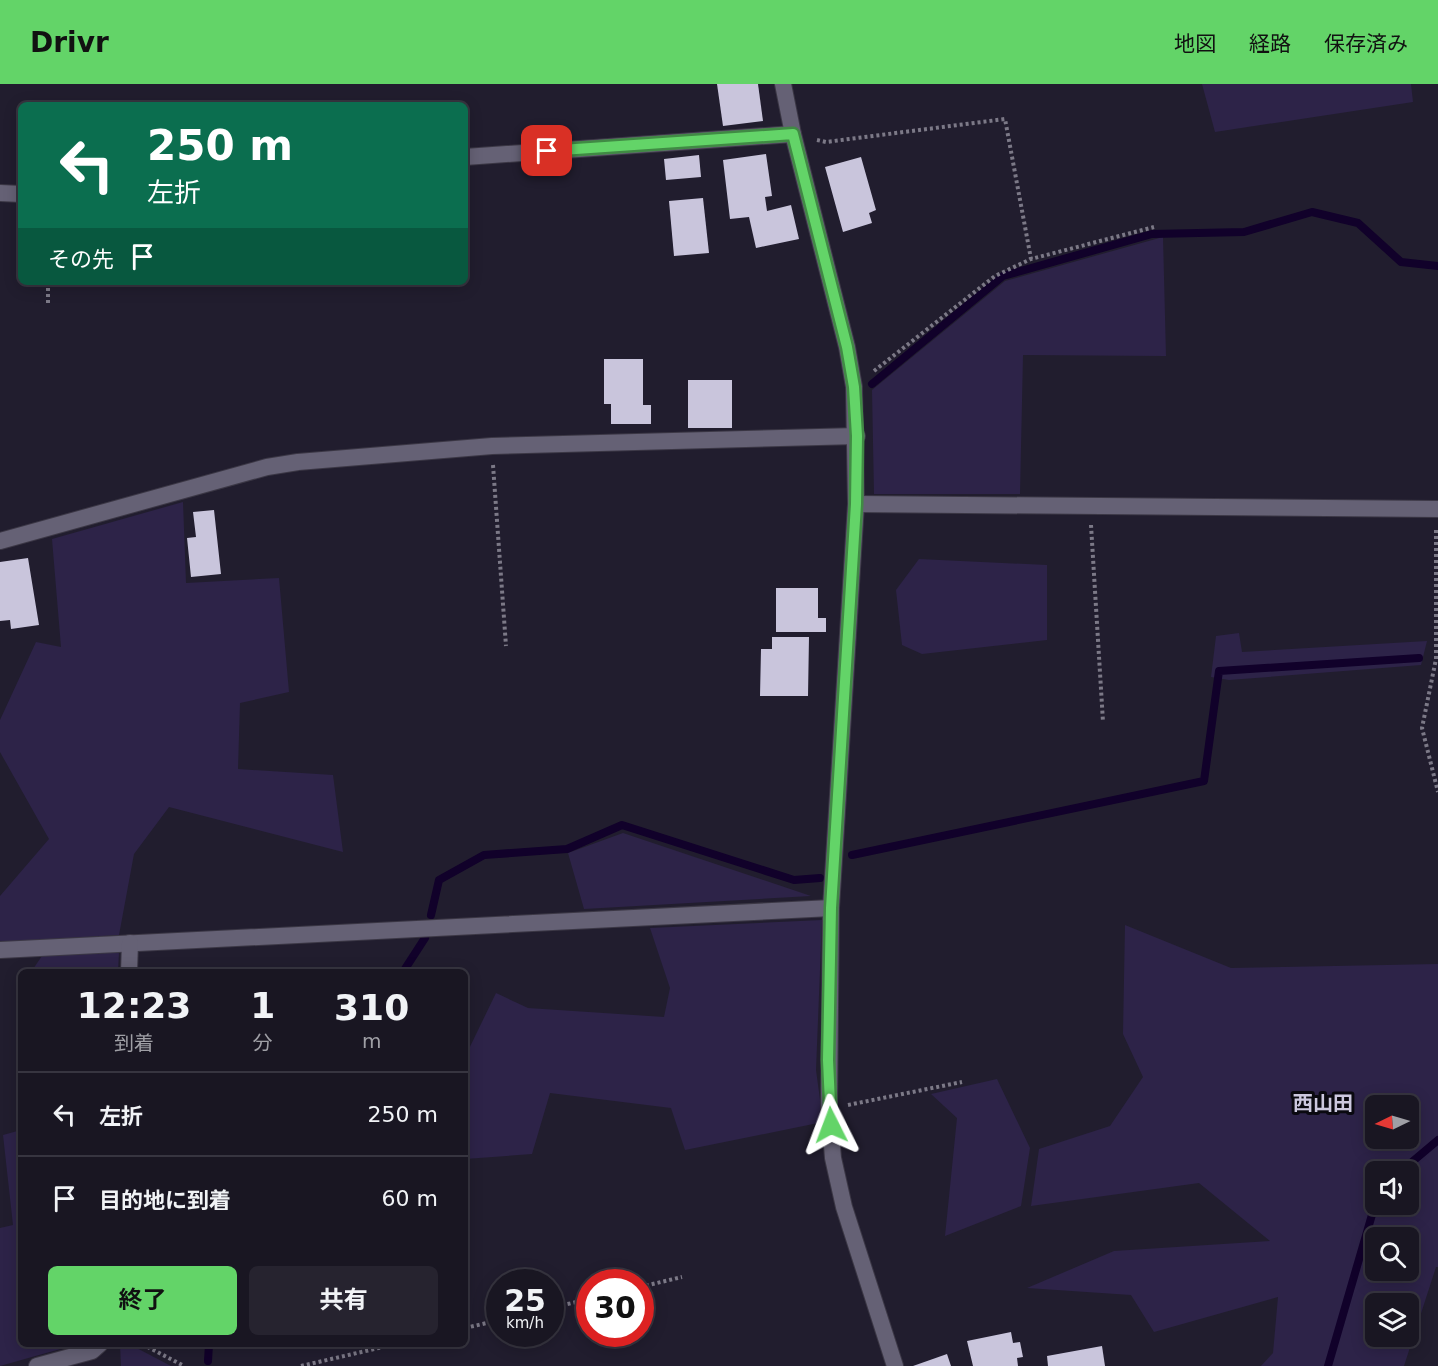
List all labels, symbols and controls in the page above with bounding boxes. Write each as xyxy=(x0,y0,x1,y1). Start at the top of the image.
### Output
text: Drivr xyxy=(30,26,109,59)
text: 地図 xyxy=(1174,32,1216,56)
text: 経路 xyxy=(1249,32,1291,56)
text: 保存済み xyxy=(1324,32,1408,56)
text: 250 m xyxy=(147,121,293,170)
pin xyxy=(521,125,572,176)
icon: left xyxy=(48,126,126,204)
icon: arrive xyxy=(530,134,563,167)
text: 左折 xyxy=(147,177,201,208)
icon: arrive xyxy=(126,240,159,273)
text: その先 xyxy=(48,247,114,272)
text: 12:23 xyxy=(77,985,191,1026)
text: 1 xyxy=(250,985,275,1026)
text: 310 xyxy=(334,987,409,1028)
text: m xyxy=(362,1029,381,1053)
text: 到着 xyxy=(114,1031,154,1055)
text: 分 xyxy=(253,1031,273,1055)
district label: 西山田 xyxy=(1293,1091,1353,1115)
position arrow xyxy=(799,1093,863,1157)
north arrow xyxy=(1365,1095,1419,1149)
map controls xyxy=(1365,1095,1419,1347)
icon: left xyxy=(48,1098,81,1131)
text: 250 m xyxy=(368,1102,438,1127)
text: 左折 xyxy=(99,1104,143,1129)
button: sound xyxy=(1365,1161,1419,1215)
icon: arrive xyxy=(48,1182,81,1215)
text: 60 m xyxy=(382,1186,438,1211)
text: 目的地に到着 xyxy=(99,1188,231,1213)
button: search xyxy=(1365,1227,1419,1281)
button: 終了 xyxy=(48,1266,237,1335)
button: 共有 xyxy=(249,1266,438,1335)
speed limit sign: 30 xyxy=(576,1269,654,1347)
text: 25 xyxy=(504,1283,546,1318)
button: layers xyxy=(1365,1293,1419,1347)
text: km/h xyxy=(506,1314,544,1332)

